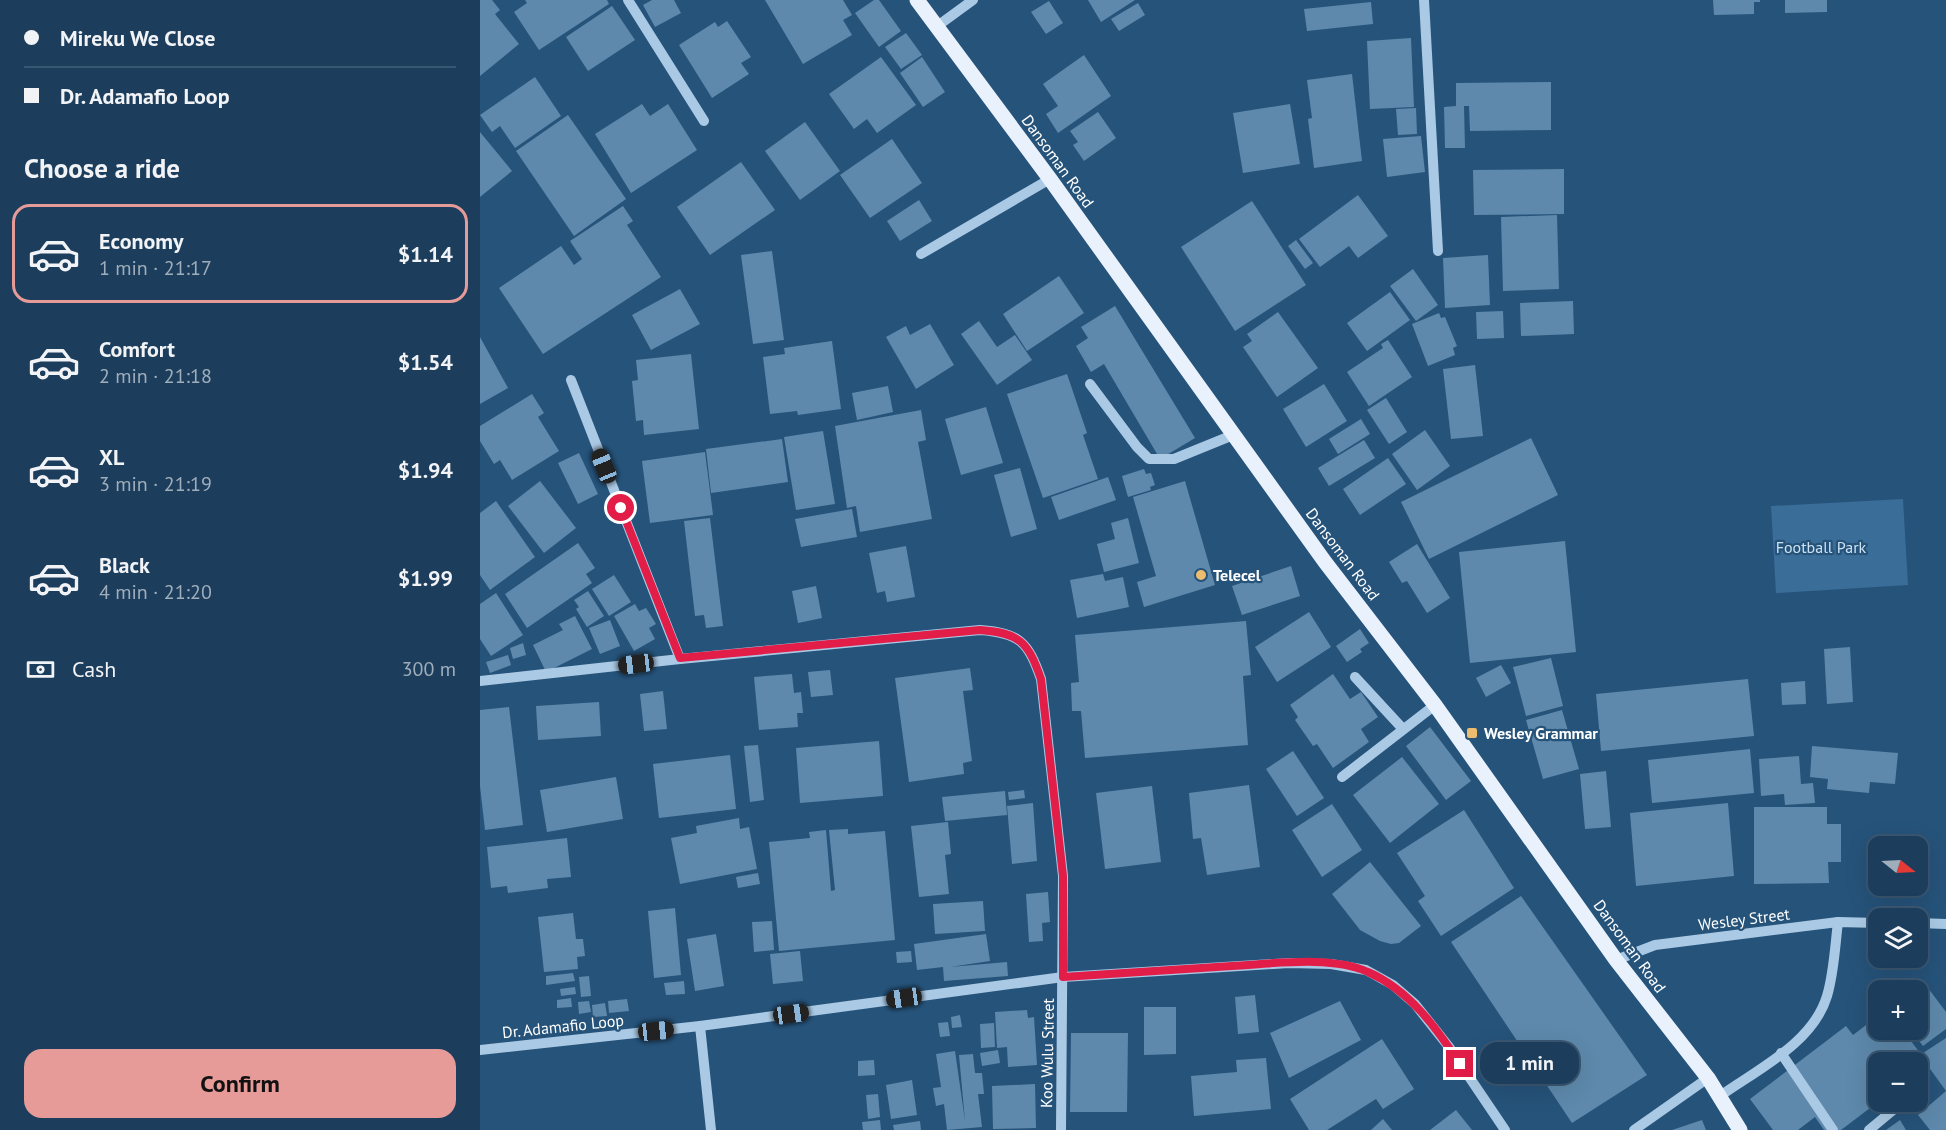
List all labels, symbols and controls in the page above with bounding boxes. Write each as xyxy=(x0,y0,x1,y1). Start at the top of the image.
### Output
text: Mireku We Close xyxy=(60,24,215,52)
text: Dr. Adamafio Loop xyxy=(60,82,230,110)
street label: Dansoman Road xyxy=(1017,111,1099,211)
text: Choose a ride xyxy=(24,151,180,185)
icon: car xyxy=(27,227,81,281)
text: Economy xyxy=(99,227,183,255)
text: $1.14 xyxy=(398,240,453,268)
text: 1 min · 21:17 xyxy=(99,255,212,281)
icon: car xyxy=(27,335,81,389)
text: Comfort xyxy=(99,335,175,363)
text: $1.54 xyxy=(398,348,453,376)
text: 2 min · 21:18 xyxy=(99,363,212,389)
icon: car xyxy=(27,443,81,497)
text: XL xyxy=(99,443,124,471)
car xyxy=(589,446,619,486)
text: $1.94 xyxy=(398,456,453,484)
text: 3 min · 21:19 xyxy=(99,471,212,497)
route start xyxy=(607,494,634,521)
street label: Dansoman Road xyxy=(1302,504,1384,604)
park label: Football Park xyxy=(1776,537,1867,557)
icon: car xyxy=(27,551,81,605)
text: Black xyxy=(99,551,150,579)
text: $1.99 xyxy=(398,564,453,592)
place label: Telecel xyxy=(1213,565,1261,585)
marker: Telecel xyxy=(1194,568,1208,582)
text: 4 min · 21:20 xyxy=(99,579,212,605)
icon: cash xyxy=(24,653,57,686)
car xyxy=(617,653,655,675)
text: Cash xyxy=(72,655,116,683)
text: 300 m xyxy=(402,656,456,682)
place label: Wesley Grammar xyxy=(1484,723,1598,743)
marker: Wesley Grammar xyxy=(1465,726,1479,740)
north arrow xyxy=(1868,836,1928,896)
map controls xyxy=(1868,836,1928,1112)
street label: Dansoman Road xyxy=(1589,896,1671,996)
street label: Wesley Street xyxy=(1697,903,1791,935)
button: layers xyxy=(1868,908,1928,968)
button: + xyxy=(1868,980,1928,1040)
car xyxy=(885,987,923,1009)
street label: Koo Wulu Street xyxy=(1036,997,1058,1108)
car xyxy=(772,1003,810,1025)
street label: Dr. Adamafio Loop xyxy=(501,1010,625,1042)
car xyxy=(637,1020,675,1042)
callout: 1 min xyxy=(1481,1043,1580,1085)
button: Confirm xyxy=(24,1049,456,1118)
route end xyxy=(1446,1050,1473,1077)
text: 1 min xyxy=(1505,1050,1554,1076)
button: − xyxy=(1868,1052,1928,1112)

